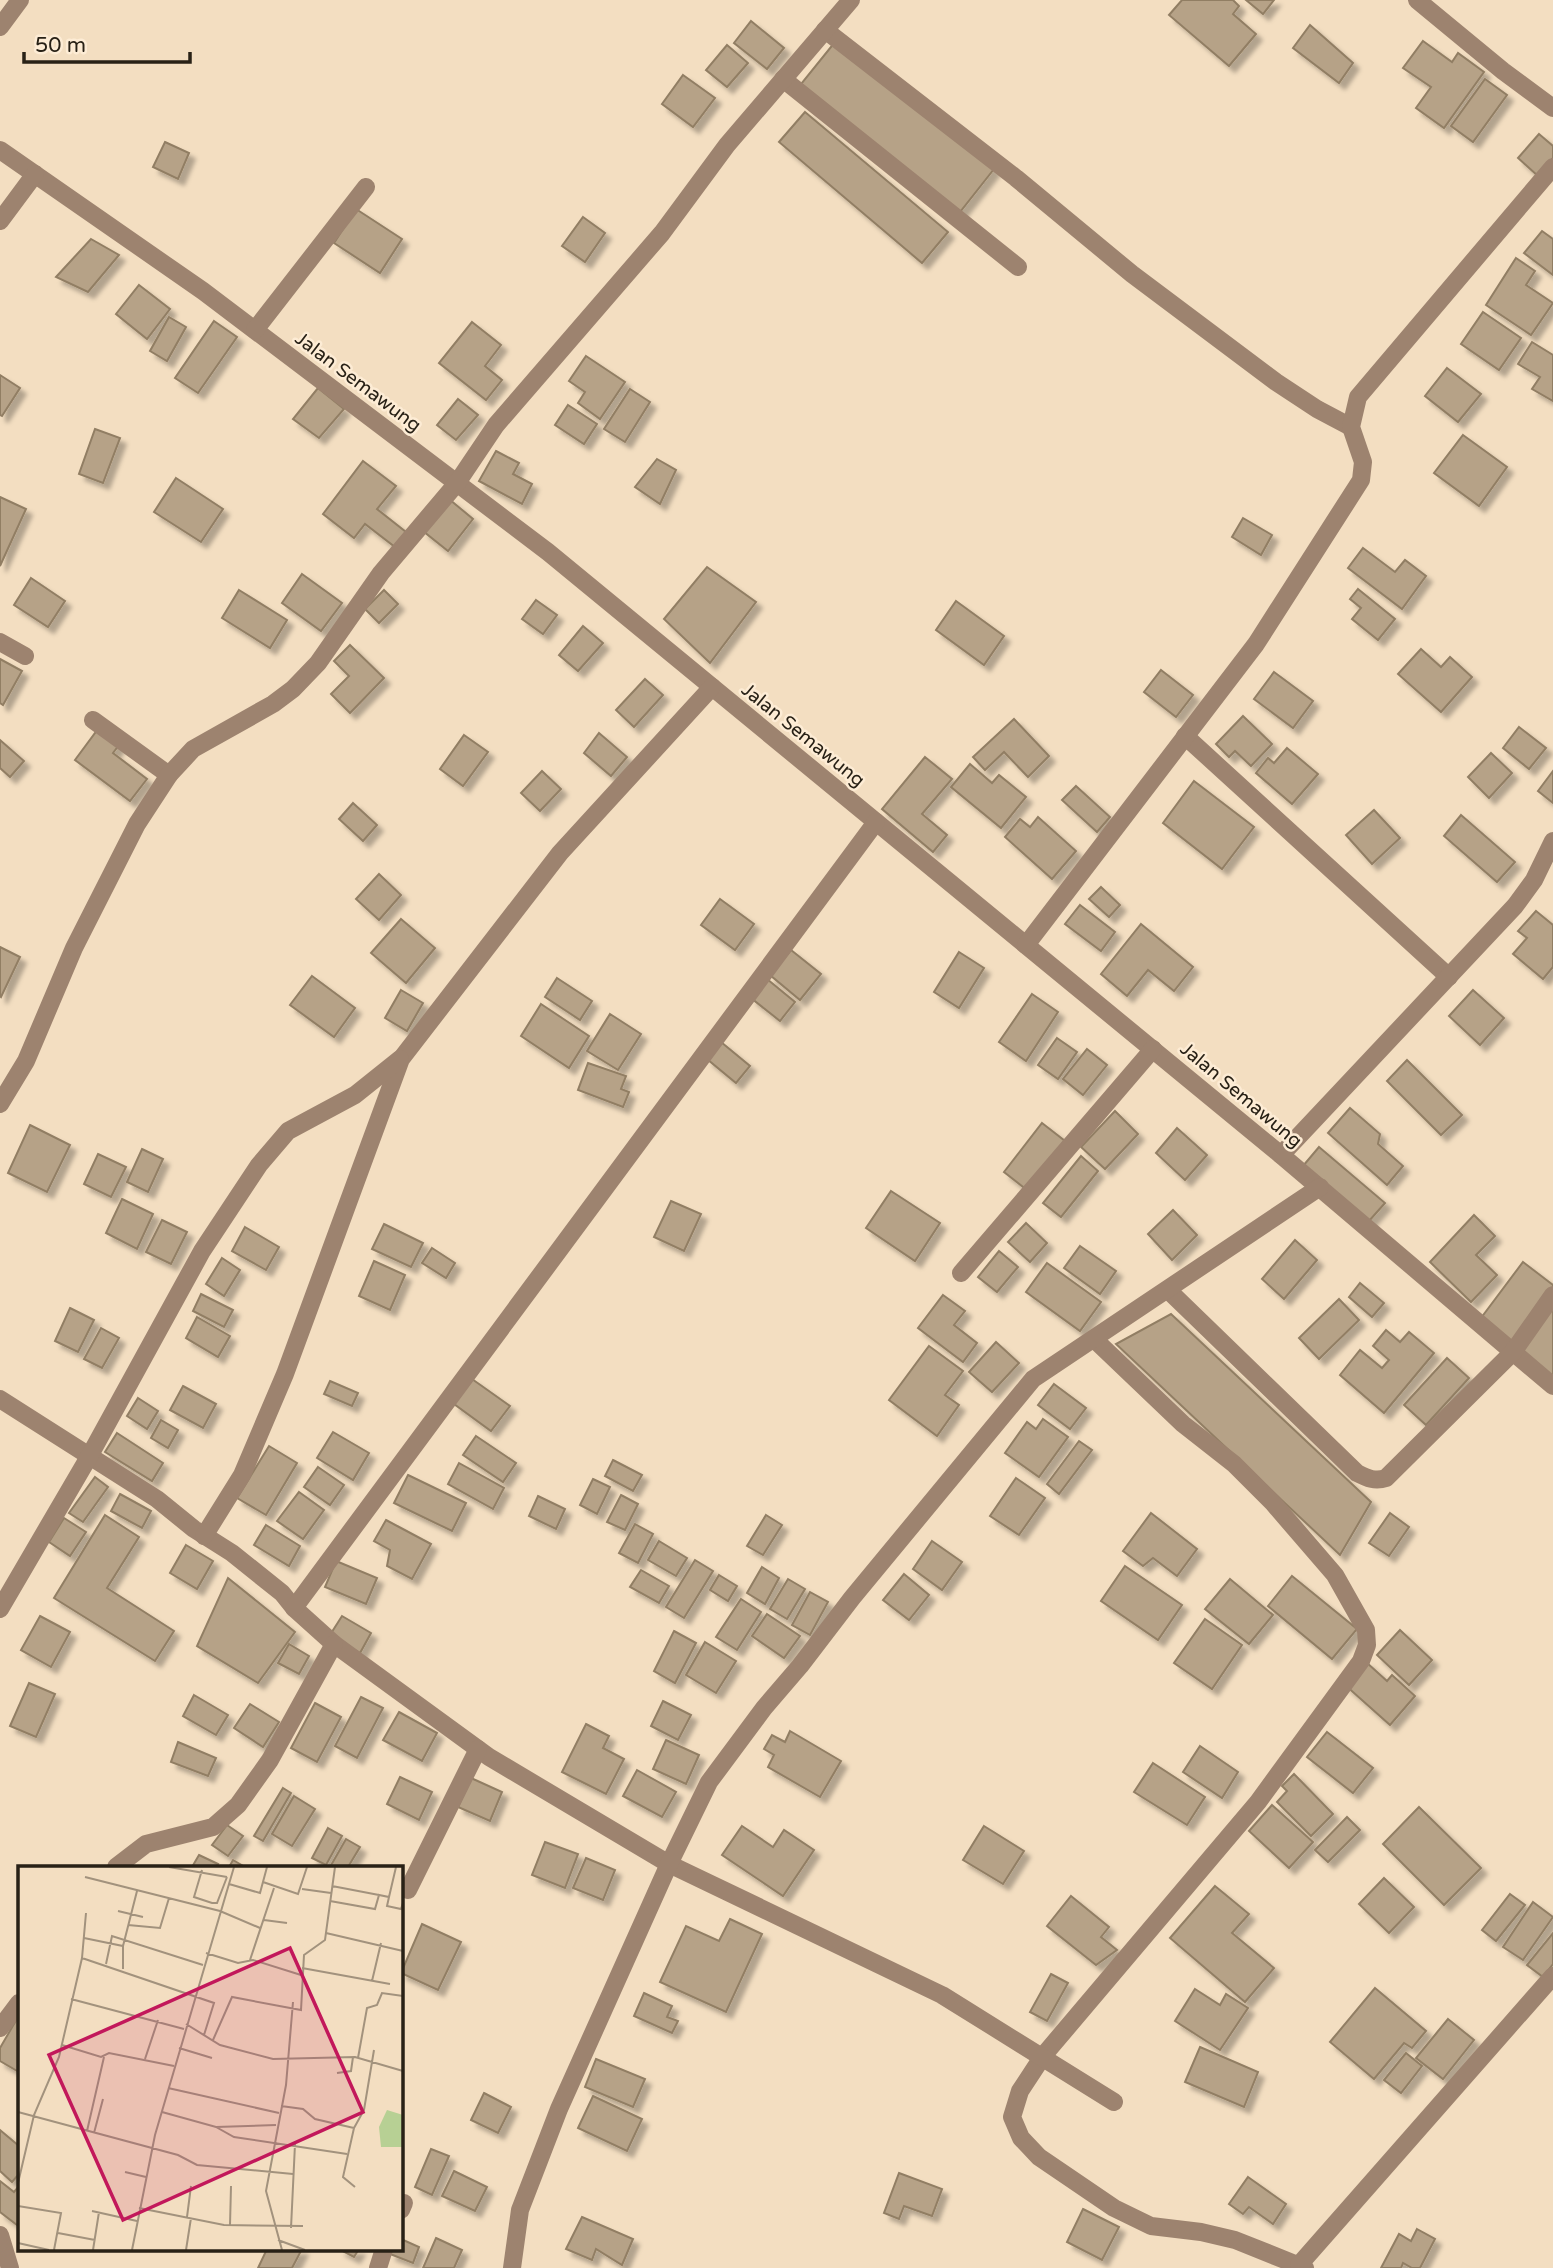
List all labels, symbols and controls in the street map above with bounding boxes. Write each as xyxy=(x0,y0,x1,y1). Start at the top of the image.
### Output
scale bar xyxy=(24,21,191,65)
text: 50 m xyxy=(35,33,86,58)
street label: Jalan Semawung xyxy=(291,327,425,437)
street label: Jalan Semawung xyxy=(737,679,869,791)
street label: Jalan Semawung xyxy=(1176,1038,1306,1152)
inset map xyxy=(18,1866,402,2250)

